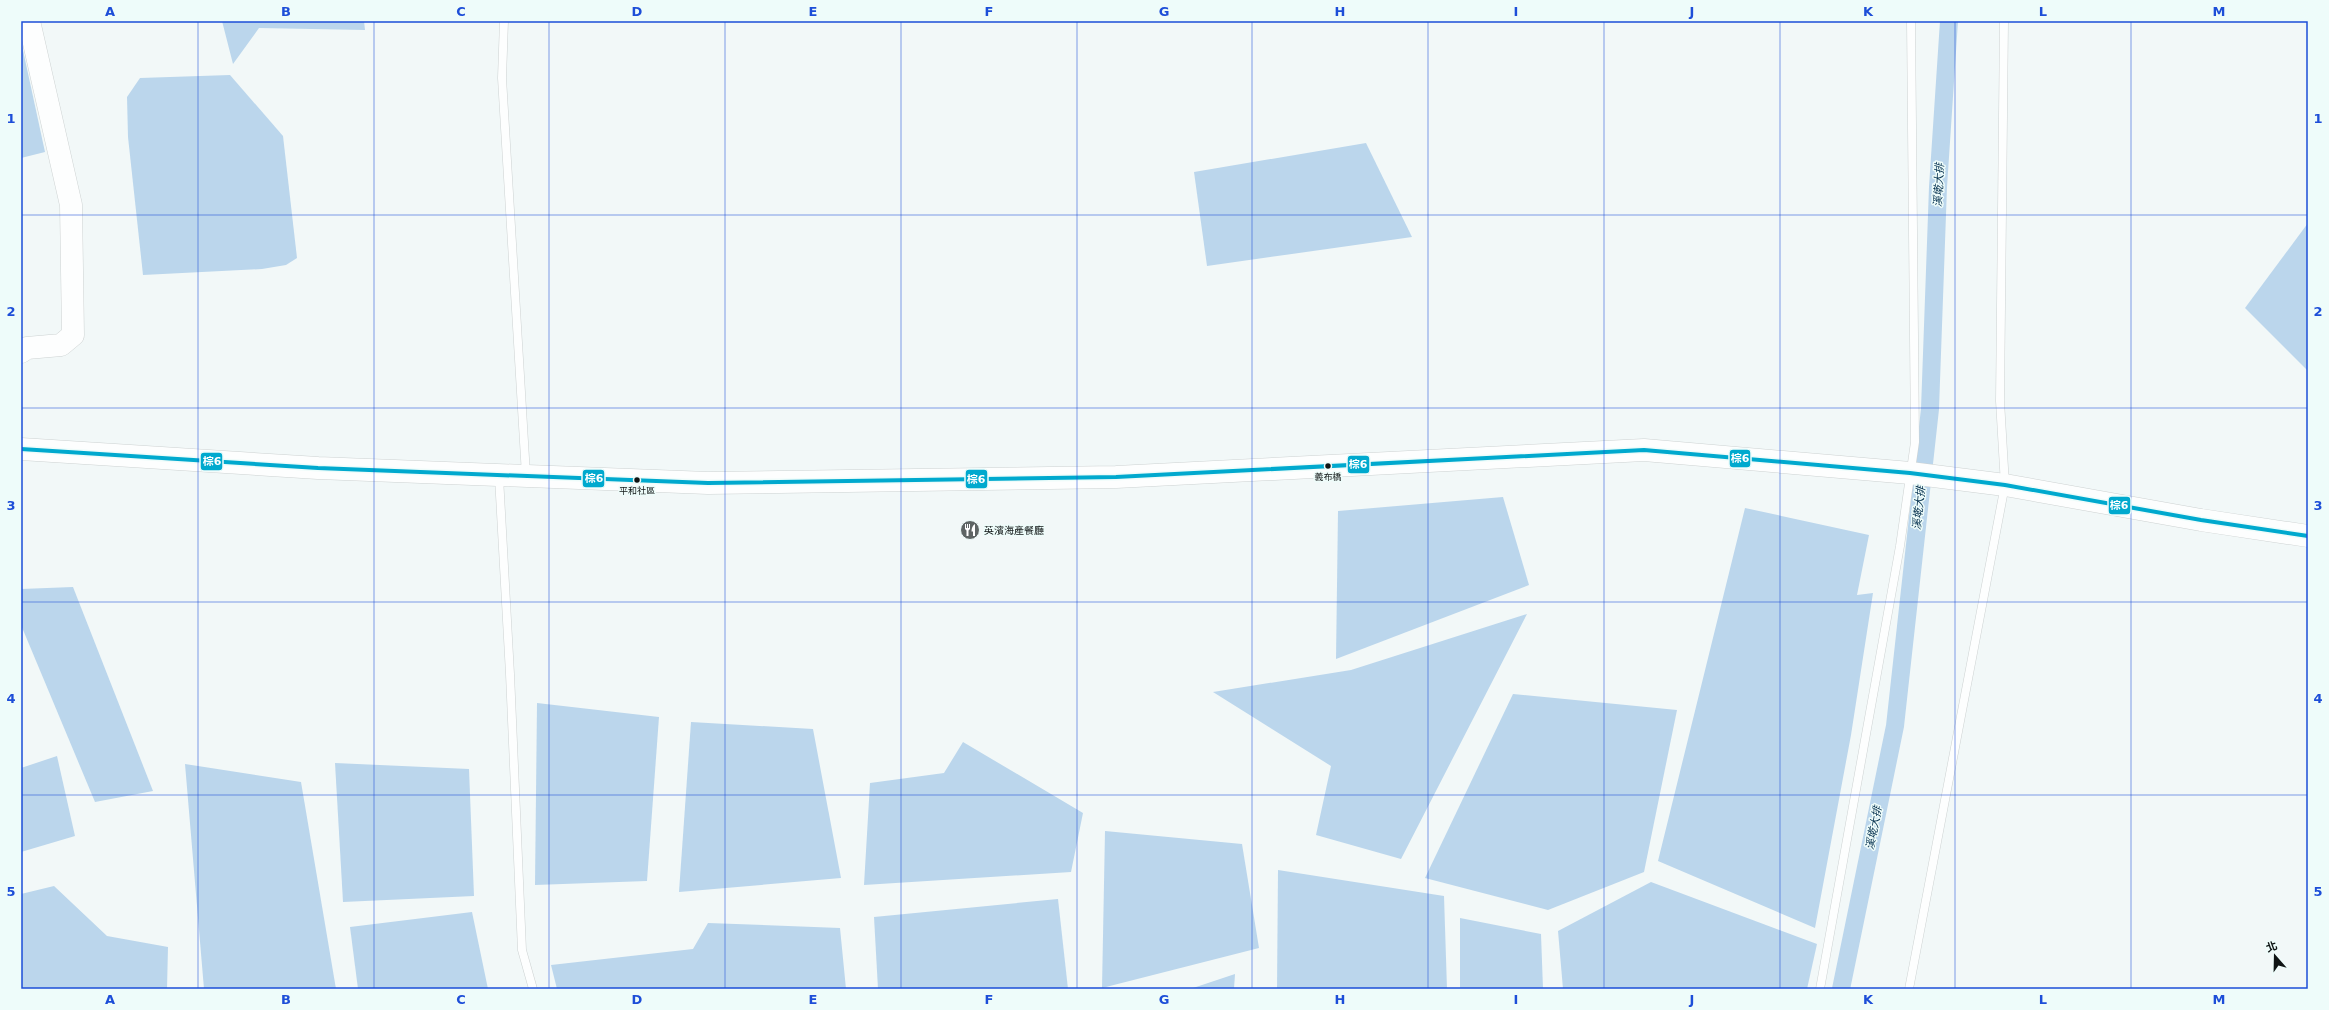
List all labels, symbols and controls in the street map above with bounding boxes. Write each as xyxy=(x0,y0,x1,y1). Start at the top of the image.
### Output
text: A xyxy=(105,4,115,19)
text: B xyxy=(281,4,291,19)
text: C xyxy=(456,4,466,19)
text: D xyxy=(632,4,643,19)
text: E xyxy=(809,4,817,19)
text: F xyxy=(985,4,993,19)
text: G xyxy=(1159,4,1169,19)
text: H xyxy=(1335,4,1345,19)
text: I xyxy=(1514,4,1518,19)
text: J xyxy=(1689,4,1694,19)
text: K xyxy=(1863,4,1874,19)
text: L xyxy=(2039,4,2047,19)
text: M xyxy=(2213,4,2225,19)
text: 1 xyxy=(6,111,16,126)
text: 1 xyxy=(2313,111,2323,126)
water label: 溪墘大排 xyxy=(1931,161,1947,207)
text: 2 xyxy=(6,304,16,319)
text: 2 xyxy=(2313,304,2323,319)
line badge: 棕6 xyxy=(1729,449,1751,468)
line badge: 棕6 xyxy=(200,452,223,471)
text: 棕6 xyxy=(1731,452,1750,465)
text: 棕6 xyxy=(203,455,222,468)
line badge: 棕6 xyxy=(1347,455,1370,474)
text: 棕6 xyxy=(1349,458,1368,471)
marker: 義布橋 xyxy=(1323,461,1333,471)
line badge: 棕6 xyxy=(582,469,605,488)
line badge: 棕6 xyxy=(965,469,988,489)
text: 棕6 xyxy=(585,472,604,485)
place label: 義布橋 xyxy=(1314,472,1342,482)
text: 棕6 xyxy=(967,473,986,486)
marker: 平和社區 xyxy=(632,475,642,485)
water label: 溪墘大排 xyxy=(1910,483,1928,531)
place label: 平和社區 xyxy=(619,486,655,496)
line badge: 棕6 xyxy=(2108,496,2131,515)
text: 3 xyxy=(6,498,16,513)
text: 3 xyxy=(2313,498,2323,513)
text: 棕6 xyxy=(2110,499,2129,512)
restaurant icon: 英濱海產餐廳 xyxy=(959,519,981,541)
place label: 英濱海產餐廳 xyxy=(984,525,1044,536)
text: 4 xyxy=(6,691,16,706)
text: 4 xyxy=(2313,691,2323,706)
water label: 溪墘大排 xyxy=(1863,803,1885,851)
text: 5 xyxy=(6,884,16,899)
text: 5 xyxy=(2313,884,2323,899)
north arrow xyxy=(2255,936,2295,976)
text: 北 xyxy=(2264,939,2279,955)
text: A xyxy=(105,992,115,1007)
text: B xyxy=(281,992,291,1007)
text: C xyxy=(456,992,466,1007)
text: D xyxy=(632,992,643,1007)
text: E xyxy=(809,992,817,1007)
text: F xyxy=(985,992,993,1007)
text: G xyxy=(1159,992,1169,1007)
text: H xyxy=(1335,992,1345,1007)
text: I xyxy=(1514,992,1518,1007)
text: J xyxy=(1689,992,1694,1007)
text: K xyxy=(1863,992,1874,1007)
text: L xyxy=(2039,992,2047,1007)
text: M xyxy=(2213,992,2225,1007)

